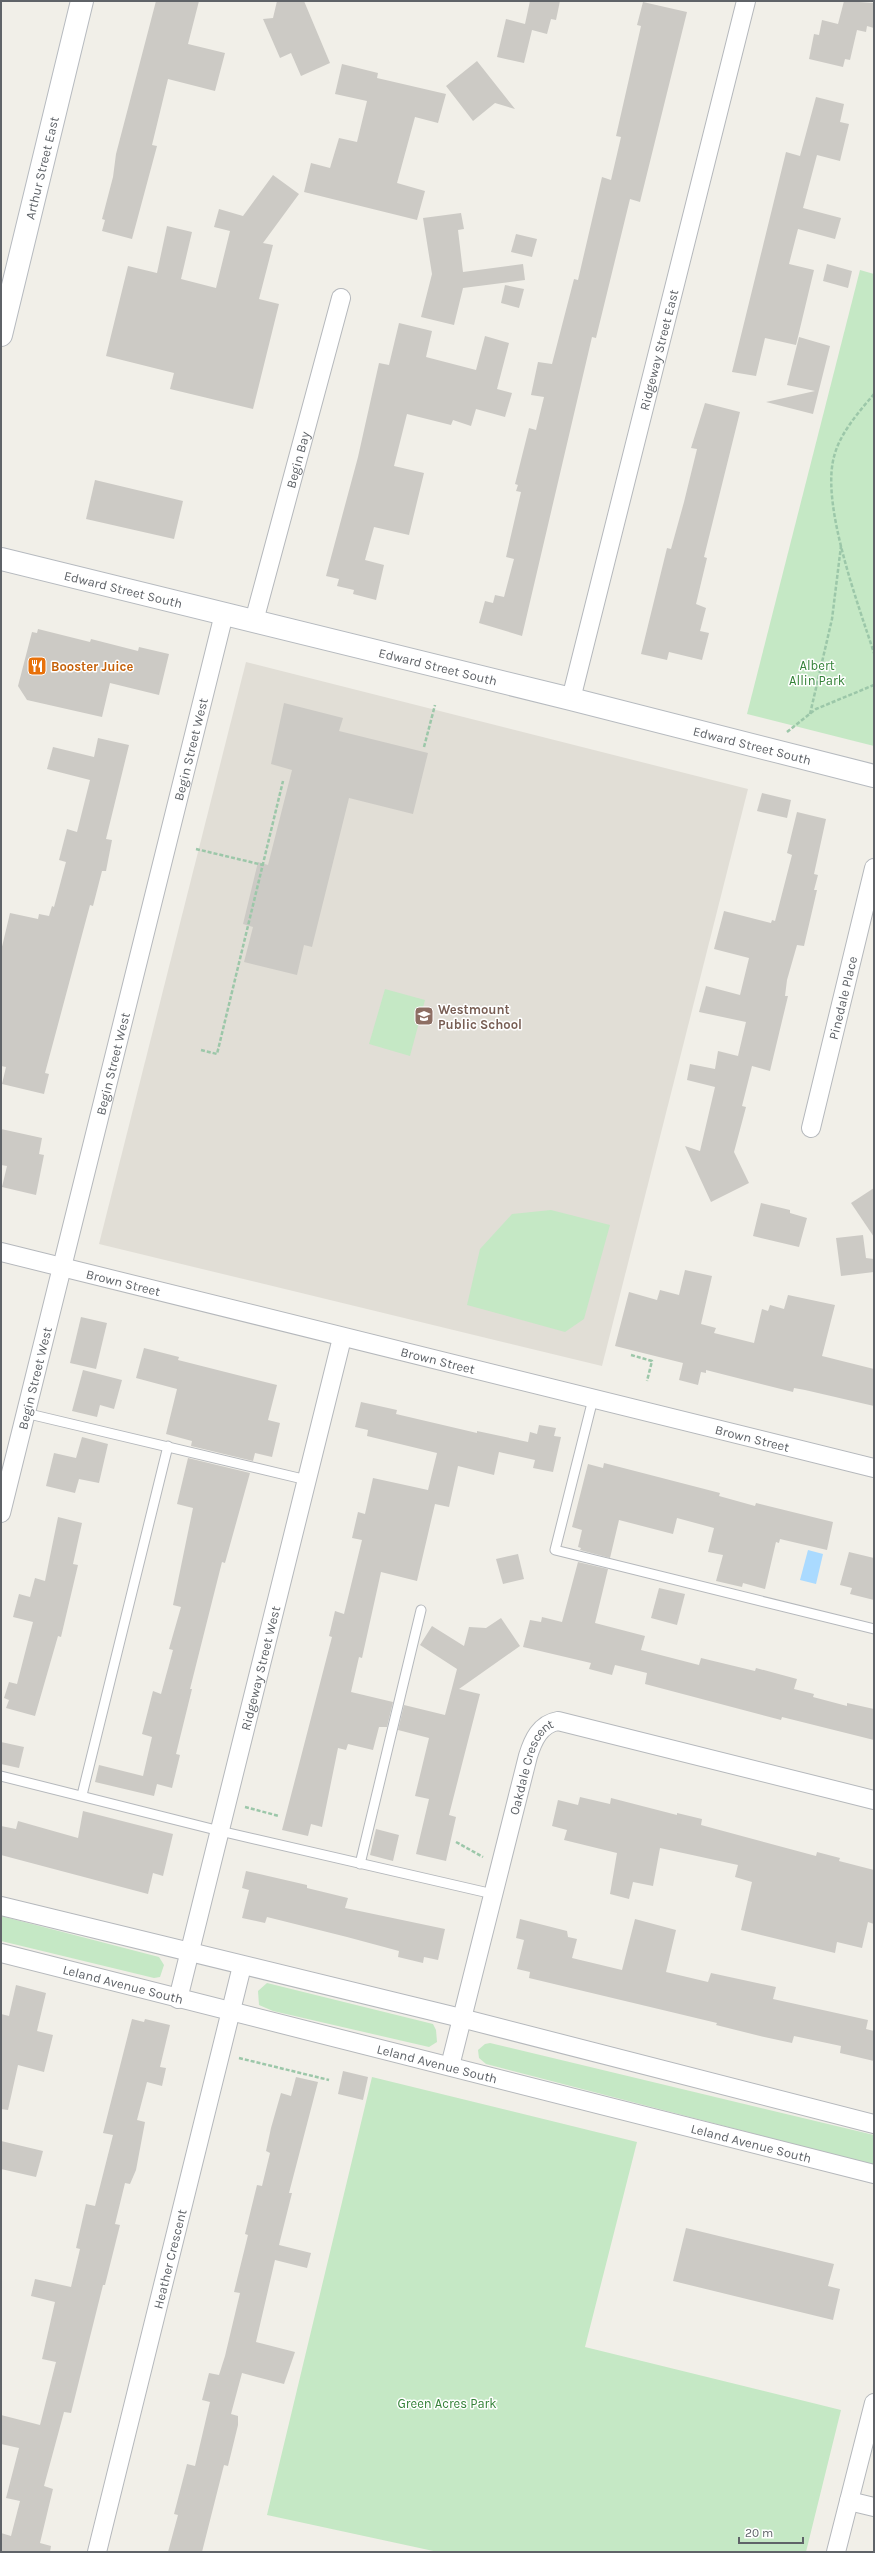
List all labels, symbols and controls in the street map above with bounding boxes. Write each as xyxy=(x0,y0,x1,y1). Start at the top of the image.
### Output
street label: Arthur Street East xyxy=(22,115,61,221)
street label: Ridgeway Street East xyxy=(636,288,681,412)
street label: Begin Bay xyxy=(283,430,312,490)
street label: Edward Street South xyxy=(63,567,184,611)
street label: Edward Street South xyxy=(377,645,499,688)
restaurant icon: Booster Juice xyxy=(26,655,48,677)
park label: Albert Allin Park xyxy=(789,658,845,688)
place label: Booster Juice xyxy=(51,659,133,674)
street label: Begin Street West xyxy=(171,696,210,802)
street label: Edward Street South xyxy=(692,723,813,767)
street label: Pinedale Place xyxy=(825,954,860,1041)
place label: Westmount Public School xyxy=(438,1002,522,1032)
school or university icon: Westmount Public School xyxy=(413,1005,435,1027)
street label: Begin Street West xyxy=(93,1011,132,1117)
street label: Brown Street xyxy=(85,1266,162,1299)
street label: Begin Street West xyxy=(14,1325,54,1431)
street label: Brown Street xyxy=(399,1344,477,1377)
street label: Brown Street xyxy=(714,1421,791,1454)
street label: Ridgeway Street West xyxy=(237,1604,283,1732)
street label: Oakdale Crescent xyxy=(506,1715,556,1816)
street label: Leland Avenue South xyxy=(61,1961,185,2006)
street label: Leland Avenue South xyxy=(375,2041,499,2086)
street label: Leland Avenue South xyxy=(689,2120,813,2165)
street label: Heather Crescent xyxy=(150,2207,189,2310)
park label: Green Acres Park xyxy=(397,2396,497,2411)
scale bar xyxy=(739,2519,803,2545)
text: 20 m xyxy=(745,2526,773,2540)

